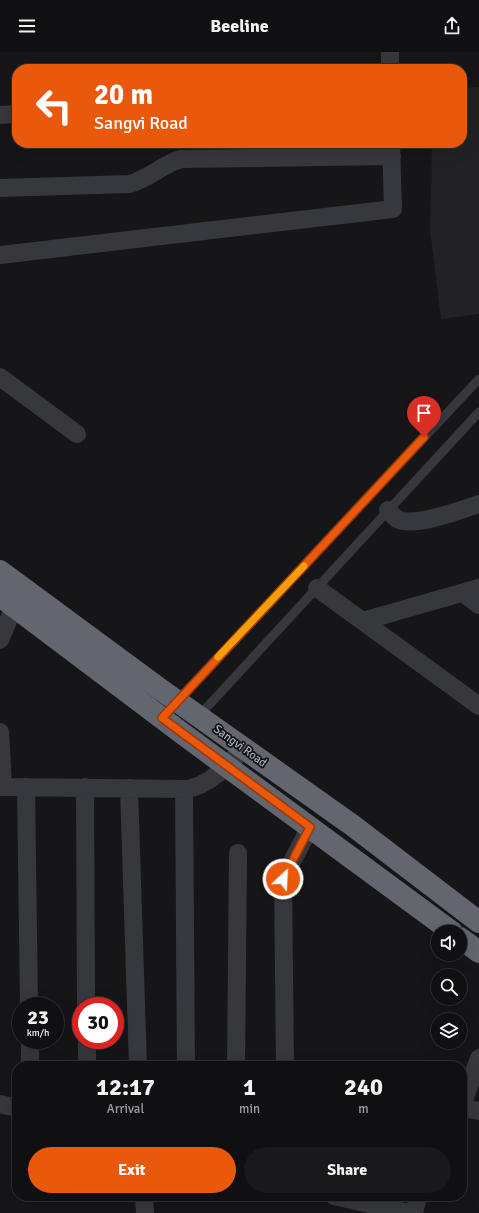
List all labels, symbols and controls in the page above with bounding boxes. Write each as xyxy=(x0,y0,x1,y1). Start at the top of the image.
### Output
icon: menu xyxy=(16,15,38,37)
text: Beeline xyxy=(210,15,269,37)
icon: share xyxy=(441,15,463,37)
text: 20 m xyxy=(94,78,153,112)
icon: left xyxy=(28,80,80,132)
text: Sangvi Road xyxy=(94,112,188,134)
pin xyxy=(407,396,441,437)
icon: arrive xyxy=(413,402,435,424)
street label: Sangvi Road xyxy=(210,722,270,770)
position arrow xyxy=(262,858,304,900)
map controls xyxy=(431,925,467,1049)
button: sound xyxy=(431,925,467,961)
button: search xyxy=(431,969,467,1005)
speed limit sign: 30 xyxy=(72,997,124,1049)
text: 23 xyxy=(27,1005,49,1030)
button: layers xyxy=(431,1013,467,1049)
text: km/h xyxy=(27,1027,49,1039)
text: 12:17 xyxy=(96,1072,155,1102)
text: 1 xyxy=(243,1072,256,1102)
text: 240 xyxy=(344,1072,383,1102)
text: Arrival xyxy=(107,1101,144,1117)
text: min xyxy=(239,1101,260,1117)
text: m xyxy=(358,1101,369,1117)
button: Exit xyxy=(28,1147,236,1193)
button: Share xyxy=(244,1147,451,1193)

